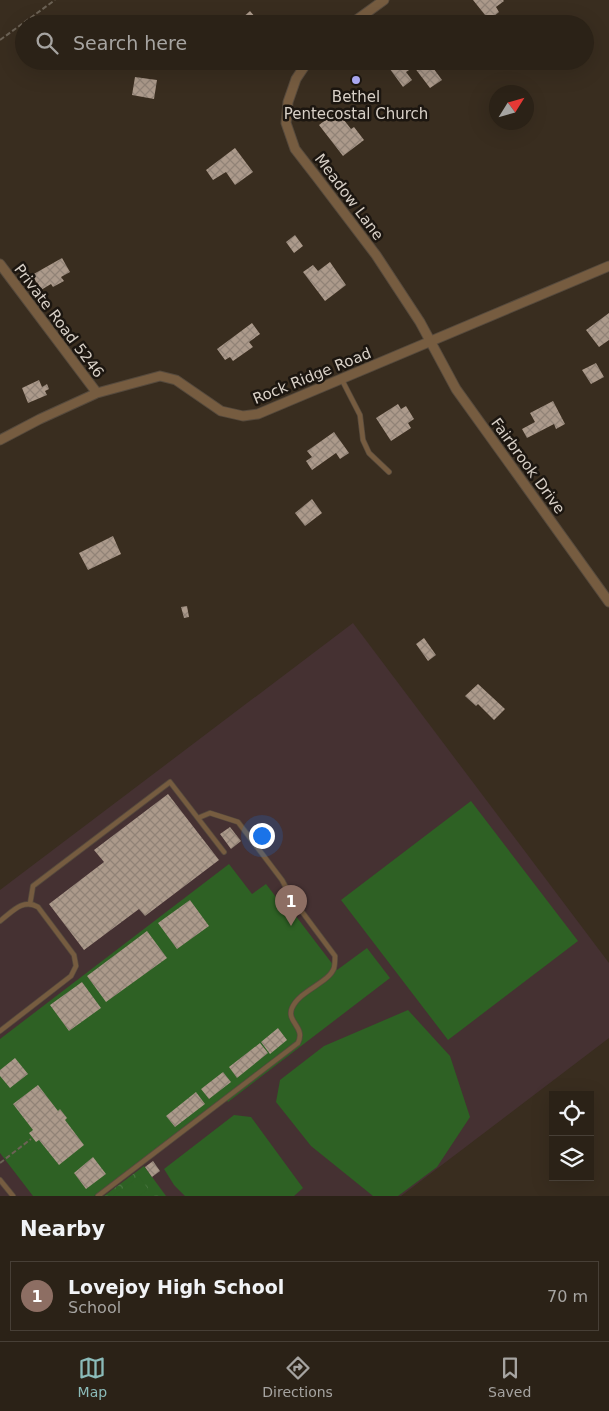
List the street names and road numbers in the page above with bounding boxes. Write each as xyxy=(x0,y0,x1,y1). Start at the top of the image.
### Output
street label: Meadow Lane xyxy=(311,150,387,244)
street label: Private Road 5246 xyxy=(10,261,108,381)
street label: Rock Ridge Road xyxy=(250,344,374,408)
street label: Fairbrook Drive xyxy=(487,415,569,517)

